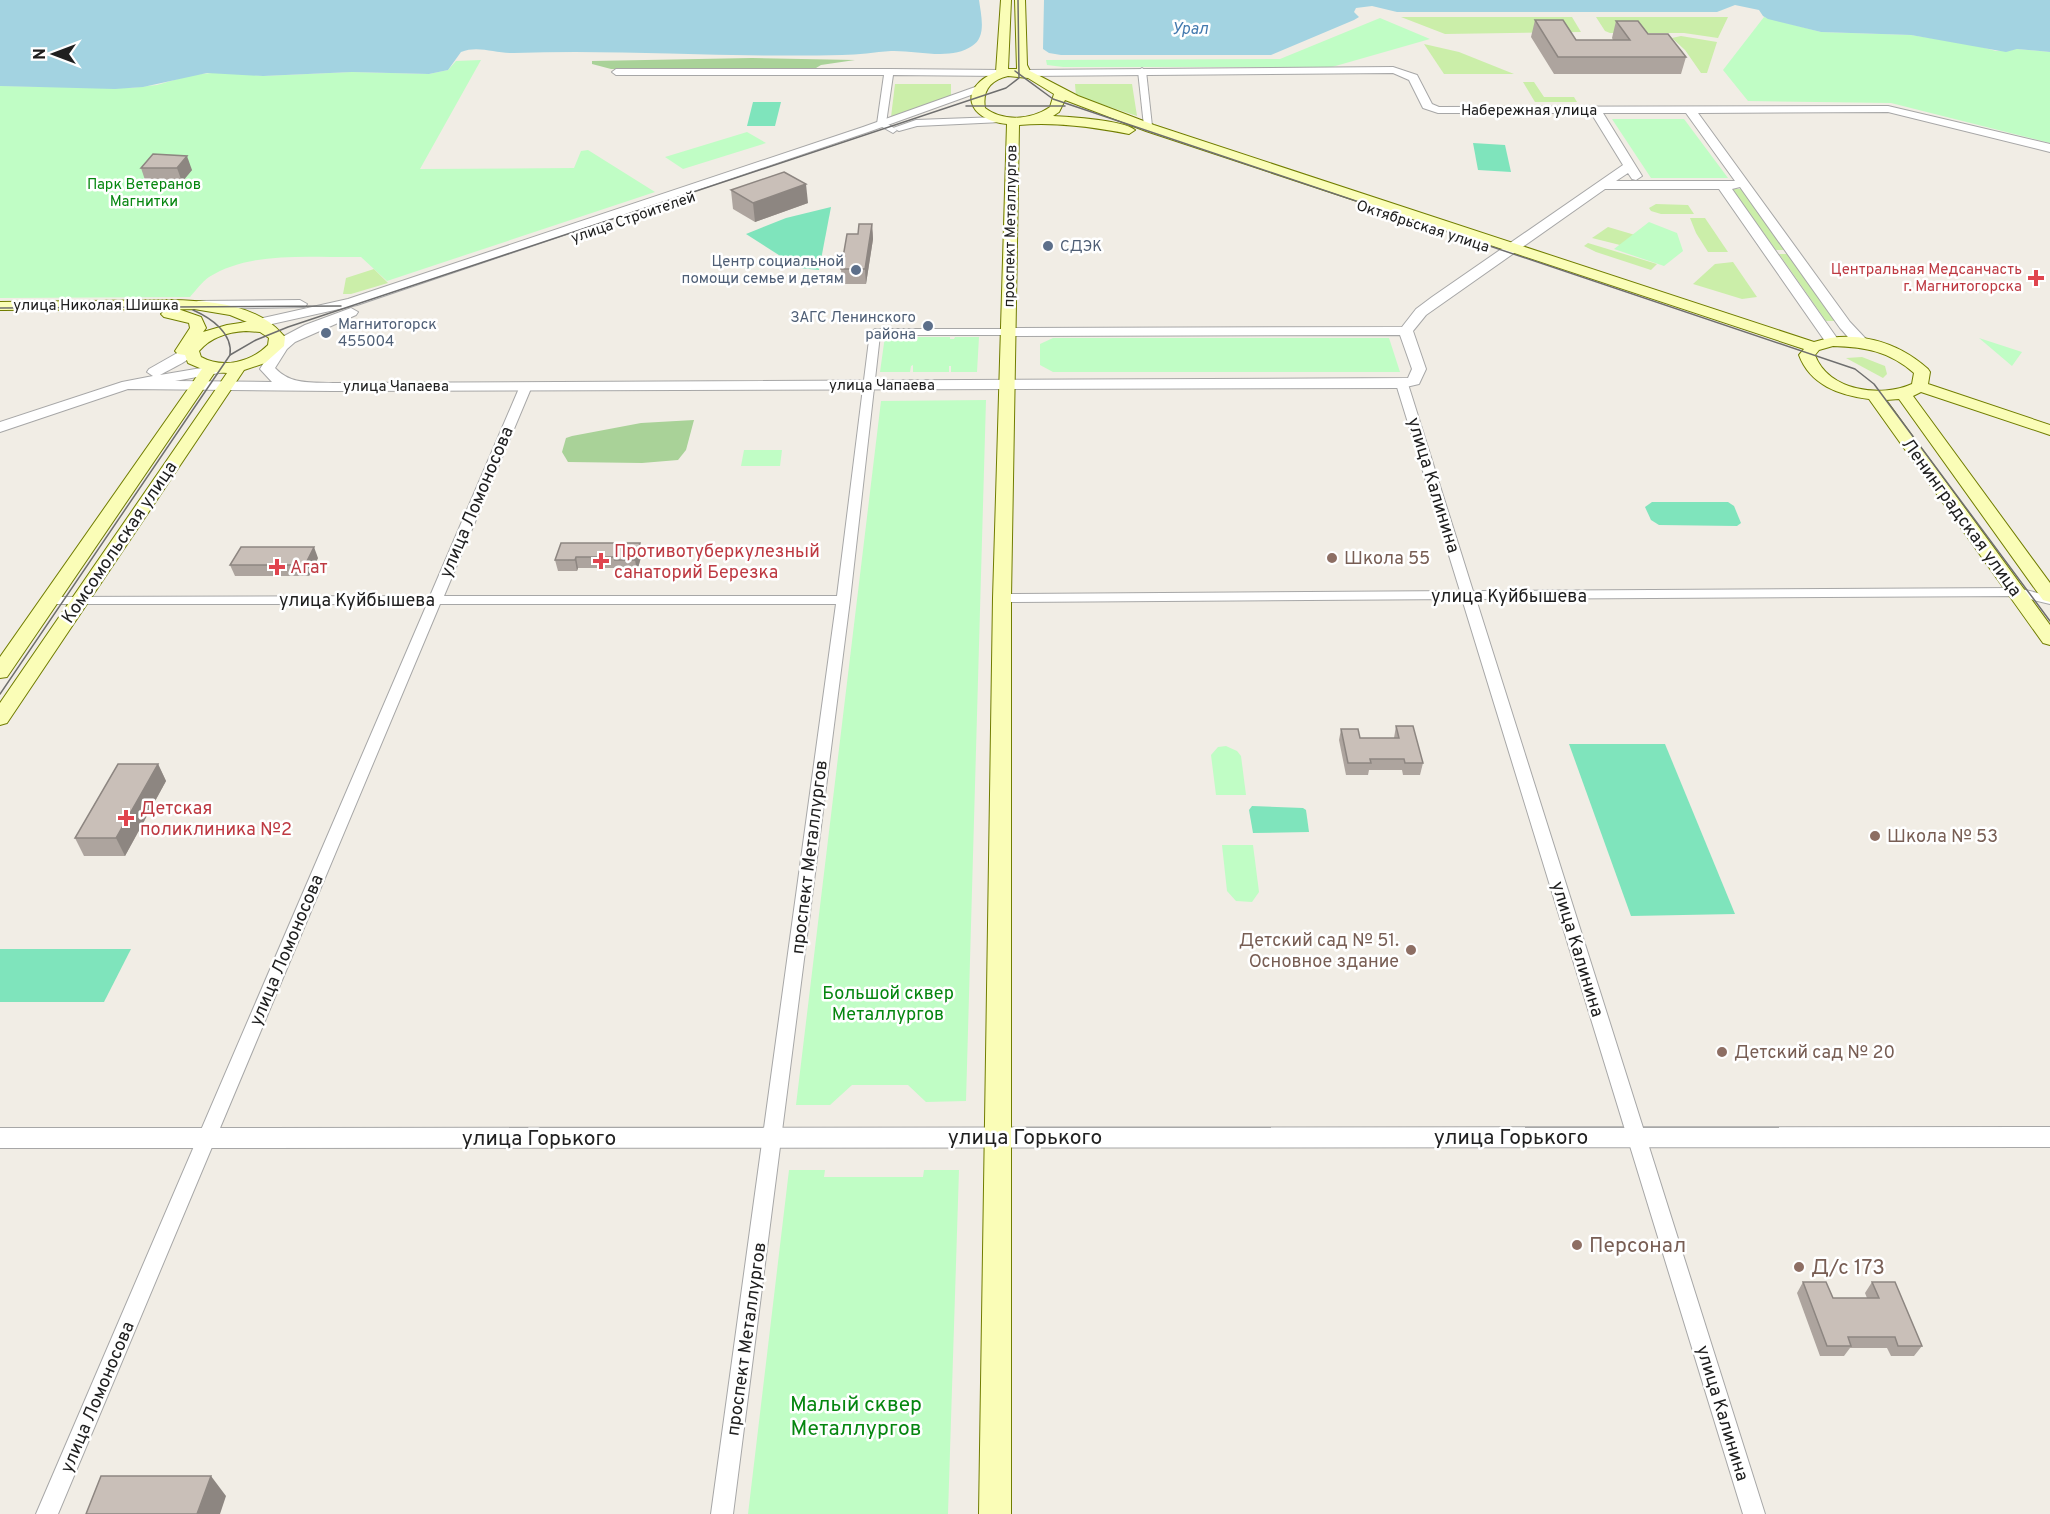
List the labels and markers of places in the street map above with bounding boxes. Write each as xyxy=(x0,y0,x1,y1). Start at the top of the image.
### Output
place label: СДЭК xyxy=(1060,238,1102,257)
marker: СДЭК xyxy=(1041,239,1055,253)
place label: Центр социальной помощи семье и детям xyxy=(682,253,844,289)
place label: Центральная Медсанчасть г. Магнитогорска xyxy=(1831,261,2022,297)
marker: Центр социальной помощи семье и детям xyxy=(849,263,863,277)
marker: Центральная Медсанчасть г. Магнитогорска xyxy=(2027,269,2045,287)
place label: ЗАГС Ленинского района xyxy=(790,309,916,345)
place label: Магнитогорск 455004 xyxy=(338,316,437,352)
marker: ЗАГС Ленинского района xyxy=(921,319,935,333)
marker: Магнитогорск 455004 xyxy=(319,326,333,340)
place label: Противотуберкулезный санаторий Березка xyxy=(614,541,820,585)
place label: Школа 55 xyxy=(1344,548,1430,571)
marker: Школа 55 xyxy=(1325,551,1339,565)
marker: Противотуберкулезный санаторий Березка xyxy=(592,552,610,570)
place label: Агат xyxy=(290,557,328,580)
marker: Агат xyxy=(268,558,286,576)
place label: Детская поликлиника №2 xyxy=(140,798,292,842)
marker: Детская поликлиника №2 xyxy=(117,809,135,827)
place label: Школа № 53 xyxy=(1887,826,1998,849)
marker: Школа № 53 xyxy=(1868,829,1882,843)
place label: Детский сад № 51. Основное здание xyxy=(1239,930,1399,974)
marker: Детский сад № 51. Основное здание xyxy=(1404,943,1418,957)
place label: Детский сад № 20 xyxy=(1734,1042,1895,1065)
marker: Детский сад № 20 xyxy=(1715,1045,1729,1059)
place label: Персонал xyxy=(1589,1233,1686,1260)
marker: Персонал xyxy=(1570,1238,1584,1252)
place label: Д/с 173 xyxy=(1811,1255,1885,1282)
marker: Д/с 173 xyxy=(1792,1260,1806,1274)

